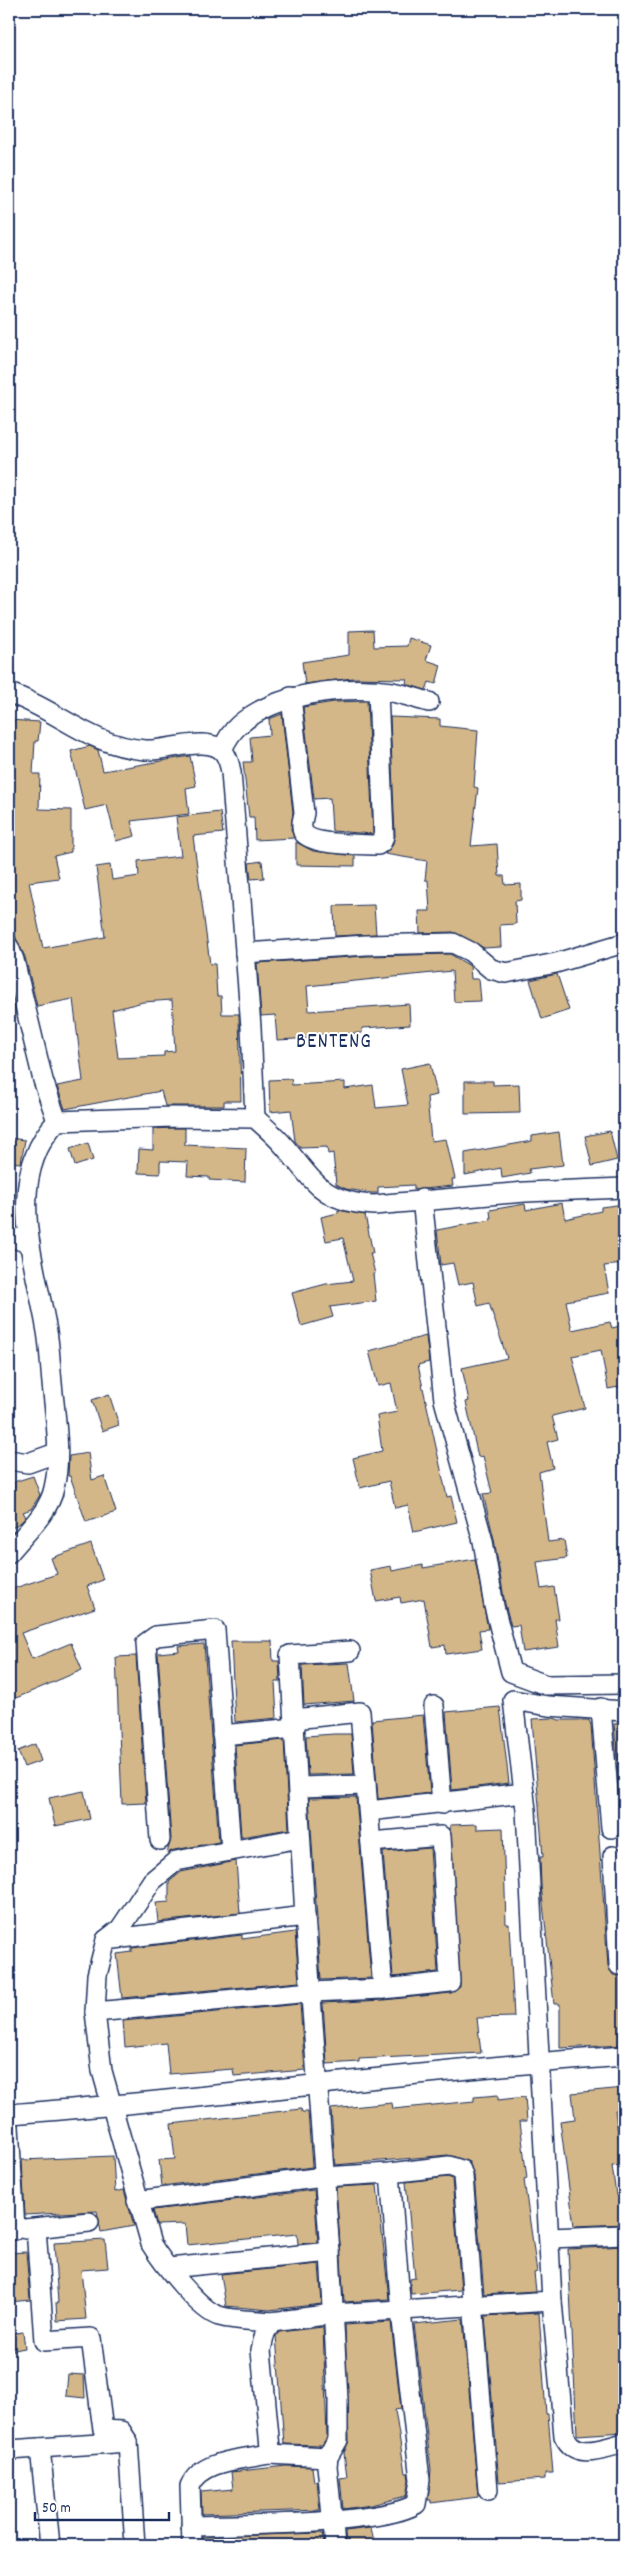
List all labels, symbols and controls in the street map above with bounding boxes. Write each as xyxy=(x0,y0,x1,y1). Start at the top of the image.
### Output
district label: BENTENG xyxy=(296,1028,372,1058)
scale bar xyxy=(35,2489,169,2521)
text: 50 m xyxy=(42,2498,71,2520)

